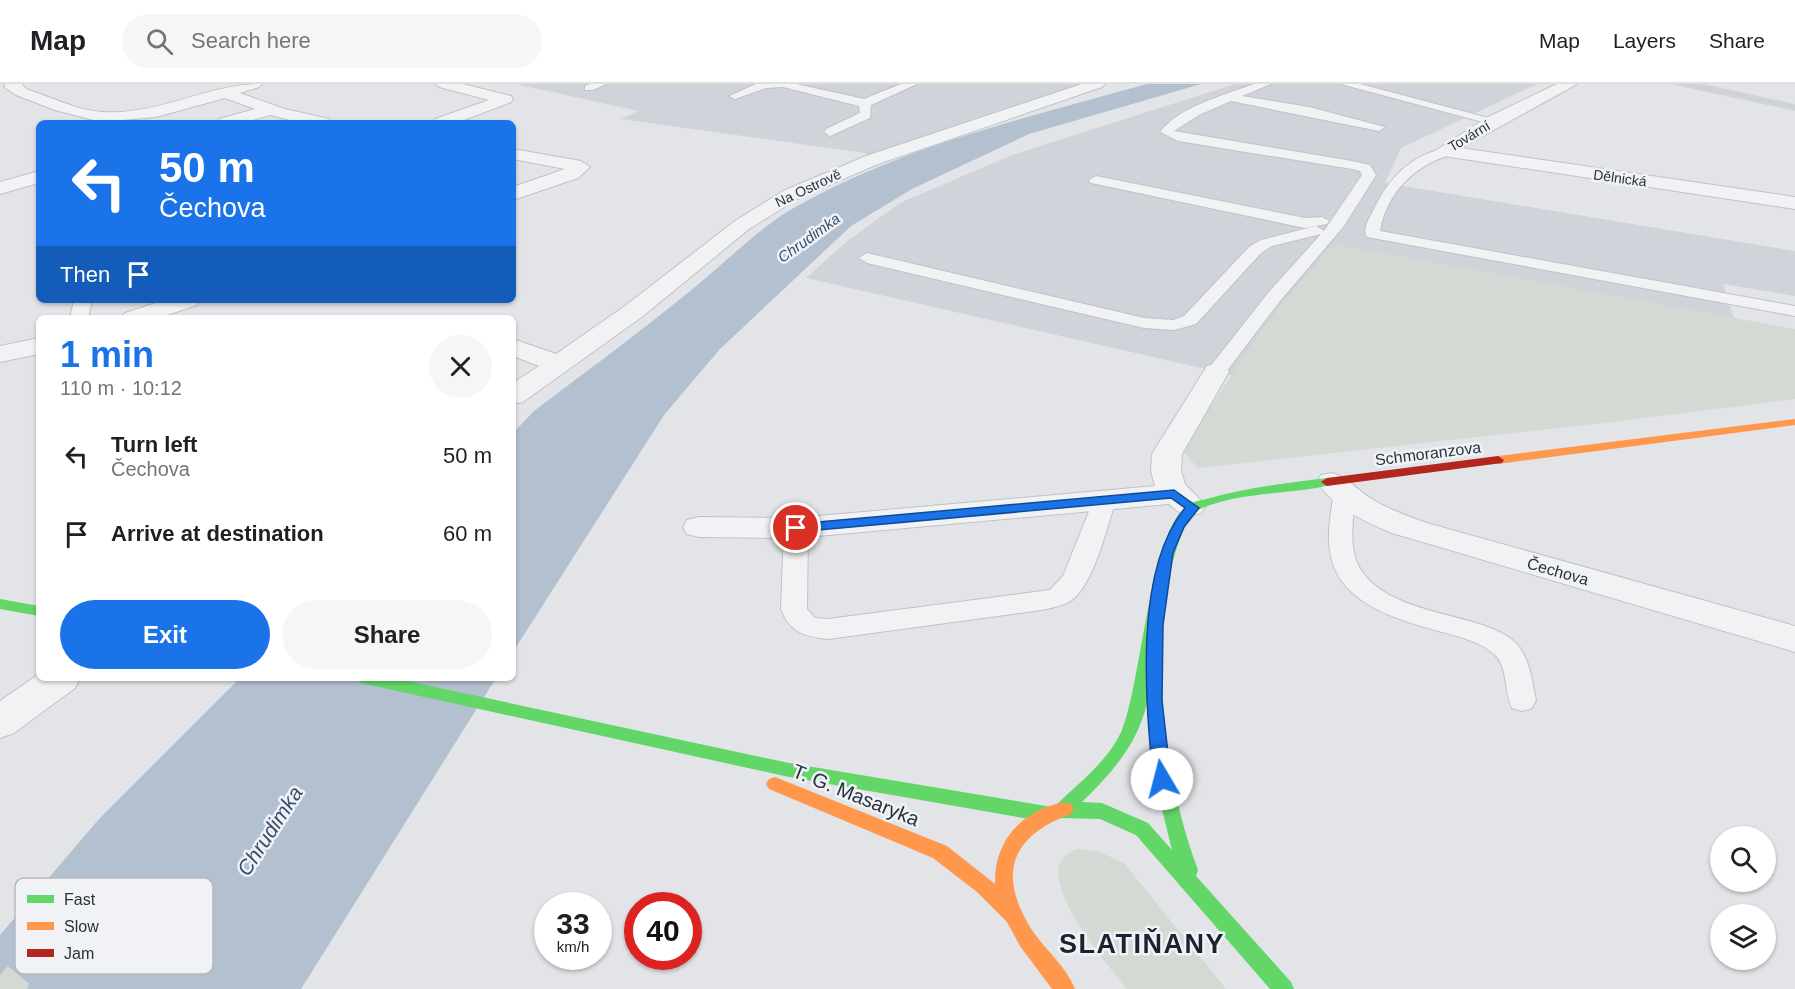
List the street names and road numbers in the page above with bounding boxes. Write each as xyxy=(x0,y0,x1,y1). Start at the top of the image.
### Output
street label: Tovární xyxy=(1445,117,1493,155)
street label: Na Ostrově xyxy=(773,166,844,210)
street label: Dělnická xyxy=(1592,166,1648,190)
street label: Schmoranzova xyxy=(1374,439,1482,468)
street label: Čechova xyxy=(1525,554,1591,588)
street label: T. G. Masaryka xyxy=(790,760,923,831)

